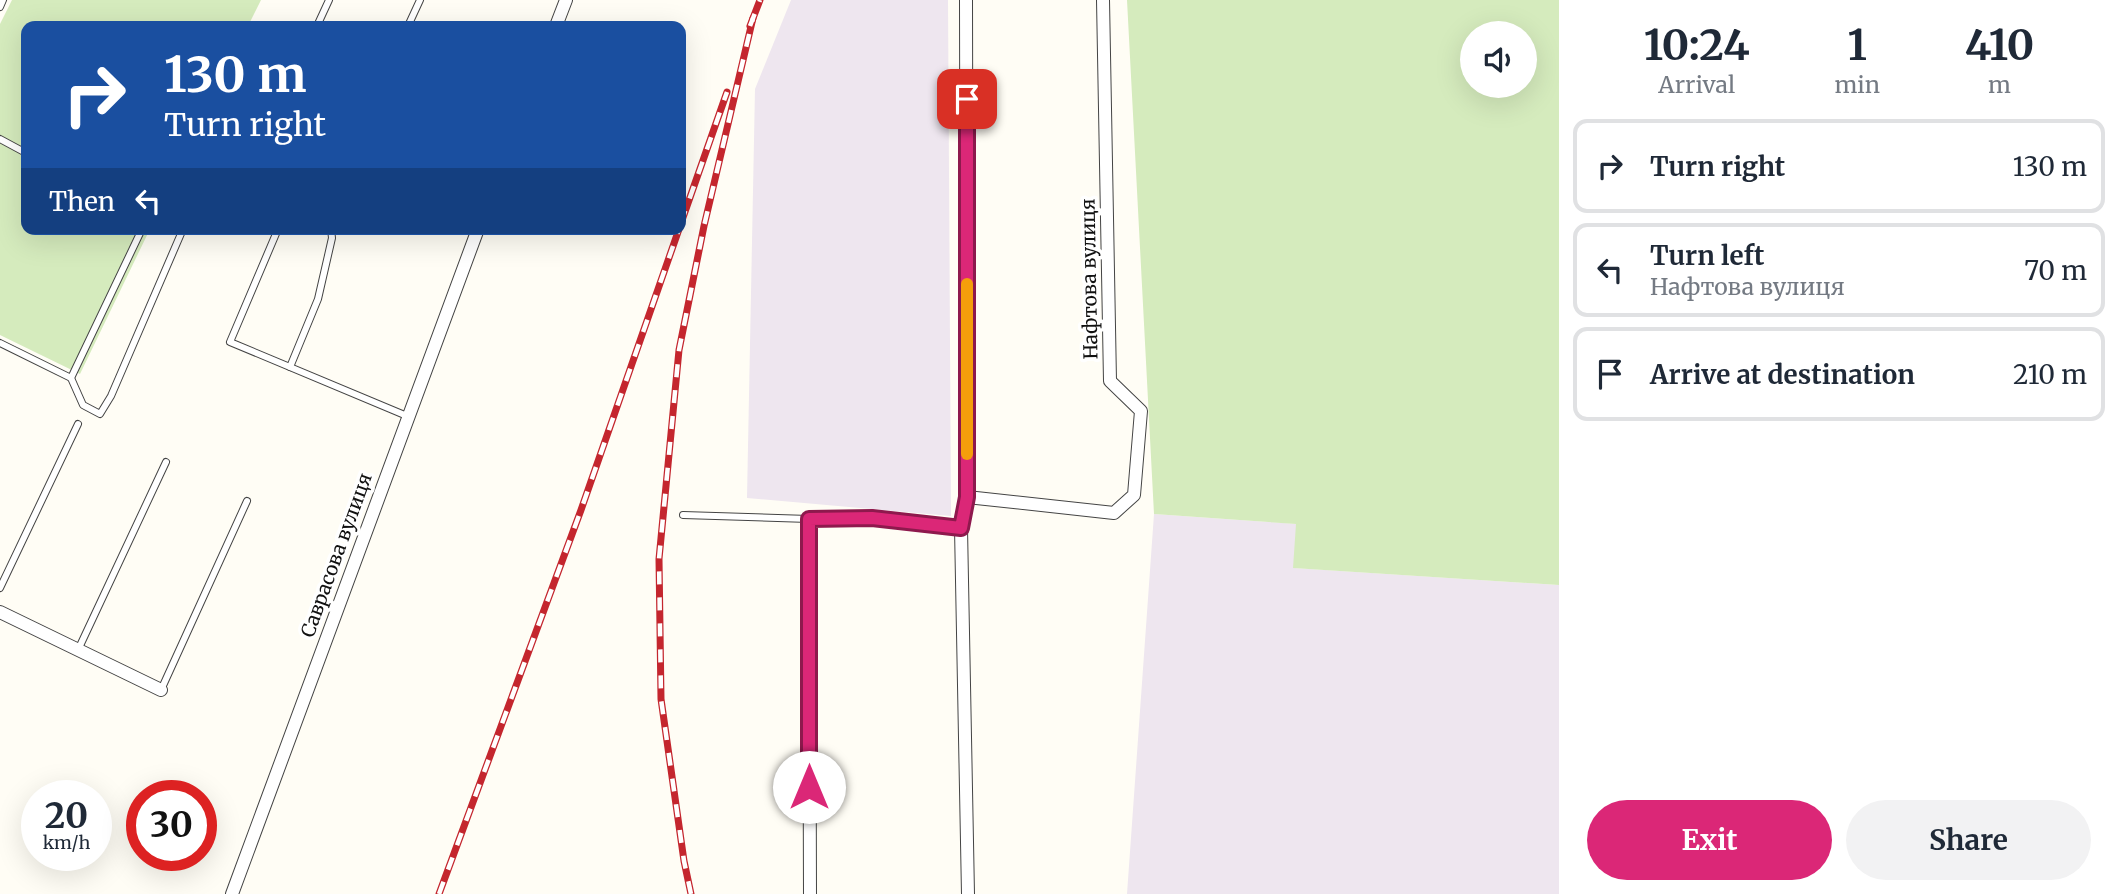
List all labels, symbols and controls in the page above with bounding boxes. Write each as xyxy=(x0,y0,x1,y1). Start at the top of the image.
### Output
text: 10:24 xyxy=(1644,19,1750,71)
text: 1 xyxy=(1848,19,1867,71)
text: 410 xyxy=(1965,19,2034,71)
map controls xyxy=(1460,21,1537,98)
button: sound xyxy=(1460,21,1537,98)
text: 130 m xyxy=(164,44,307,105)
icon: right xyxy=(49,49,140,140)
pin xyxy=(937,69,997,129)
text: Arrival xyxy=(1658,70,1735,99)
text: min xyxy=(1834,70,1880,99)
text: m xyxy=(1988,70,2011,99)
icon: arrive xyxy=(948,80,986,118)
text: Turn right xyxy=(164,105,326,145)
icon: right xyxy=(1591,147,1629,185)
text: Turn right xyxy=(1650,150,1785,183)
text: 130 m xyxy=(2013,150,2087,183)
icon: left xyxy=(129,182,167,220)
text: Then xyxy=(49,185,115,218)
street label: Нафтова вулиця xyxy=(1076,198,1102,360)
text: Turn left xyxy=(1650,239,1764,272)
icon: left xyxy=(1591,251,1629,289)
text: 70 m xyxy=(2024,254,2087,287)
text: Нафтова вулиця xyxy=(1650,272,1845,301)
icon: arrive xyxy=(1591,355,1629,393)
text: Arrive at destination xyxy=(1650,358,1915,391)
text: 210 m xyxy=(2013,358,2087,391)
street label: Саврасова вулиця xyxy=(295,470,377,640)
position arrow xyxy=(772,750,846,824)
speed limit sign: 30 xyxy=(126,780,217,871)
text: 20 xyxy=(45,794,88,838)
button: Exit xyxy=(1587,800,1832,880)
button: Share xyxy=(1846,800,2091,880)
text: km/h xyxy=(43,831,90,854)

